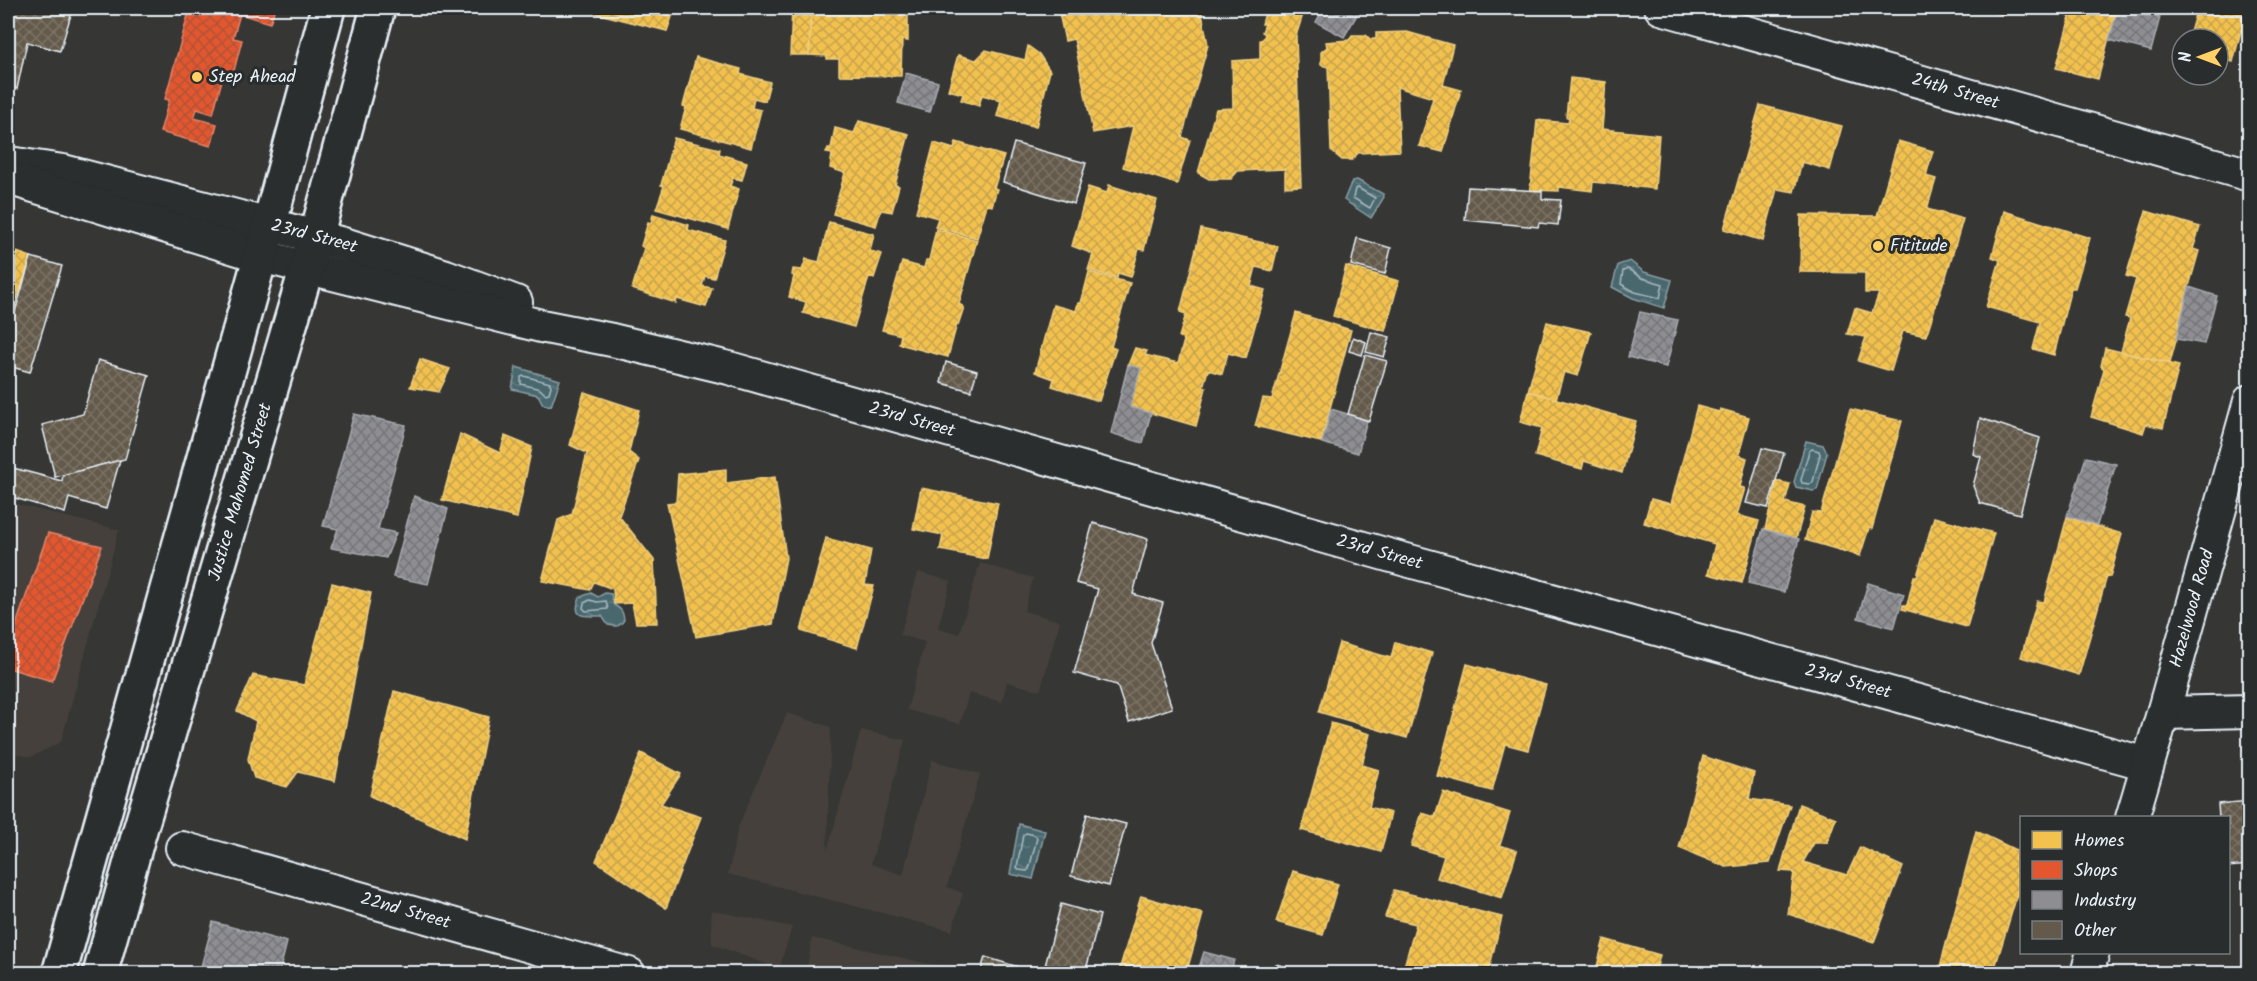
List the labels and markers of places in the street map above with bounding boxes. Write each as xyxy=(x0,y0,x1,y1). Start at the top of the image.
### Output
place label: Step Ahead xyxy=(209,63,297,92)
marker: Step Ahead xyxy=(190,70,204,84)
place label: Fititude xyxy=(1890,232,1948,261)
marker: Fititude xyxy=(1871,239,1885,253)

